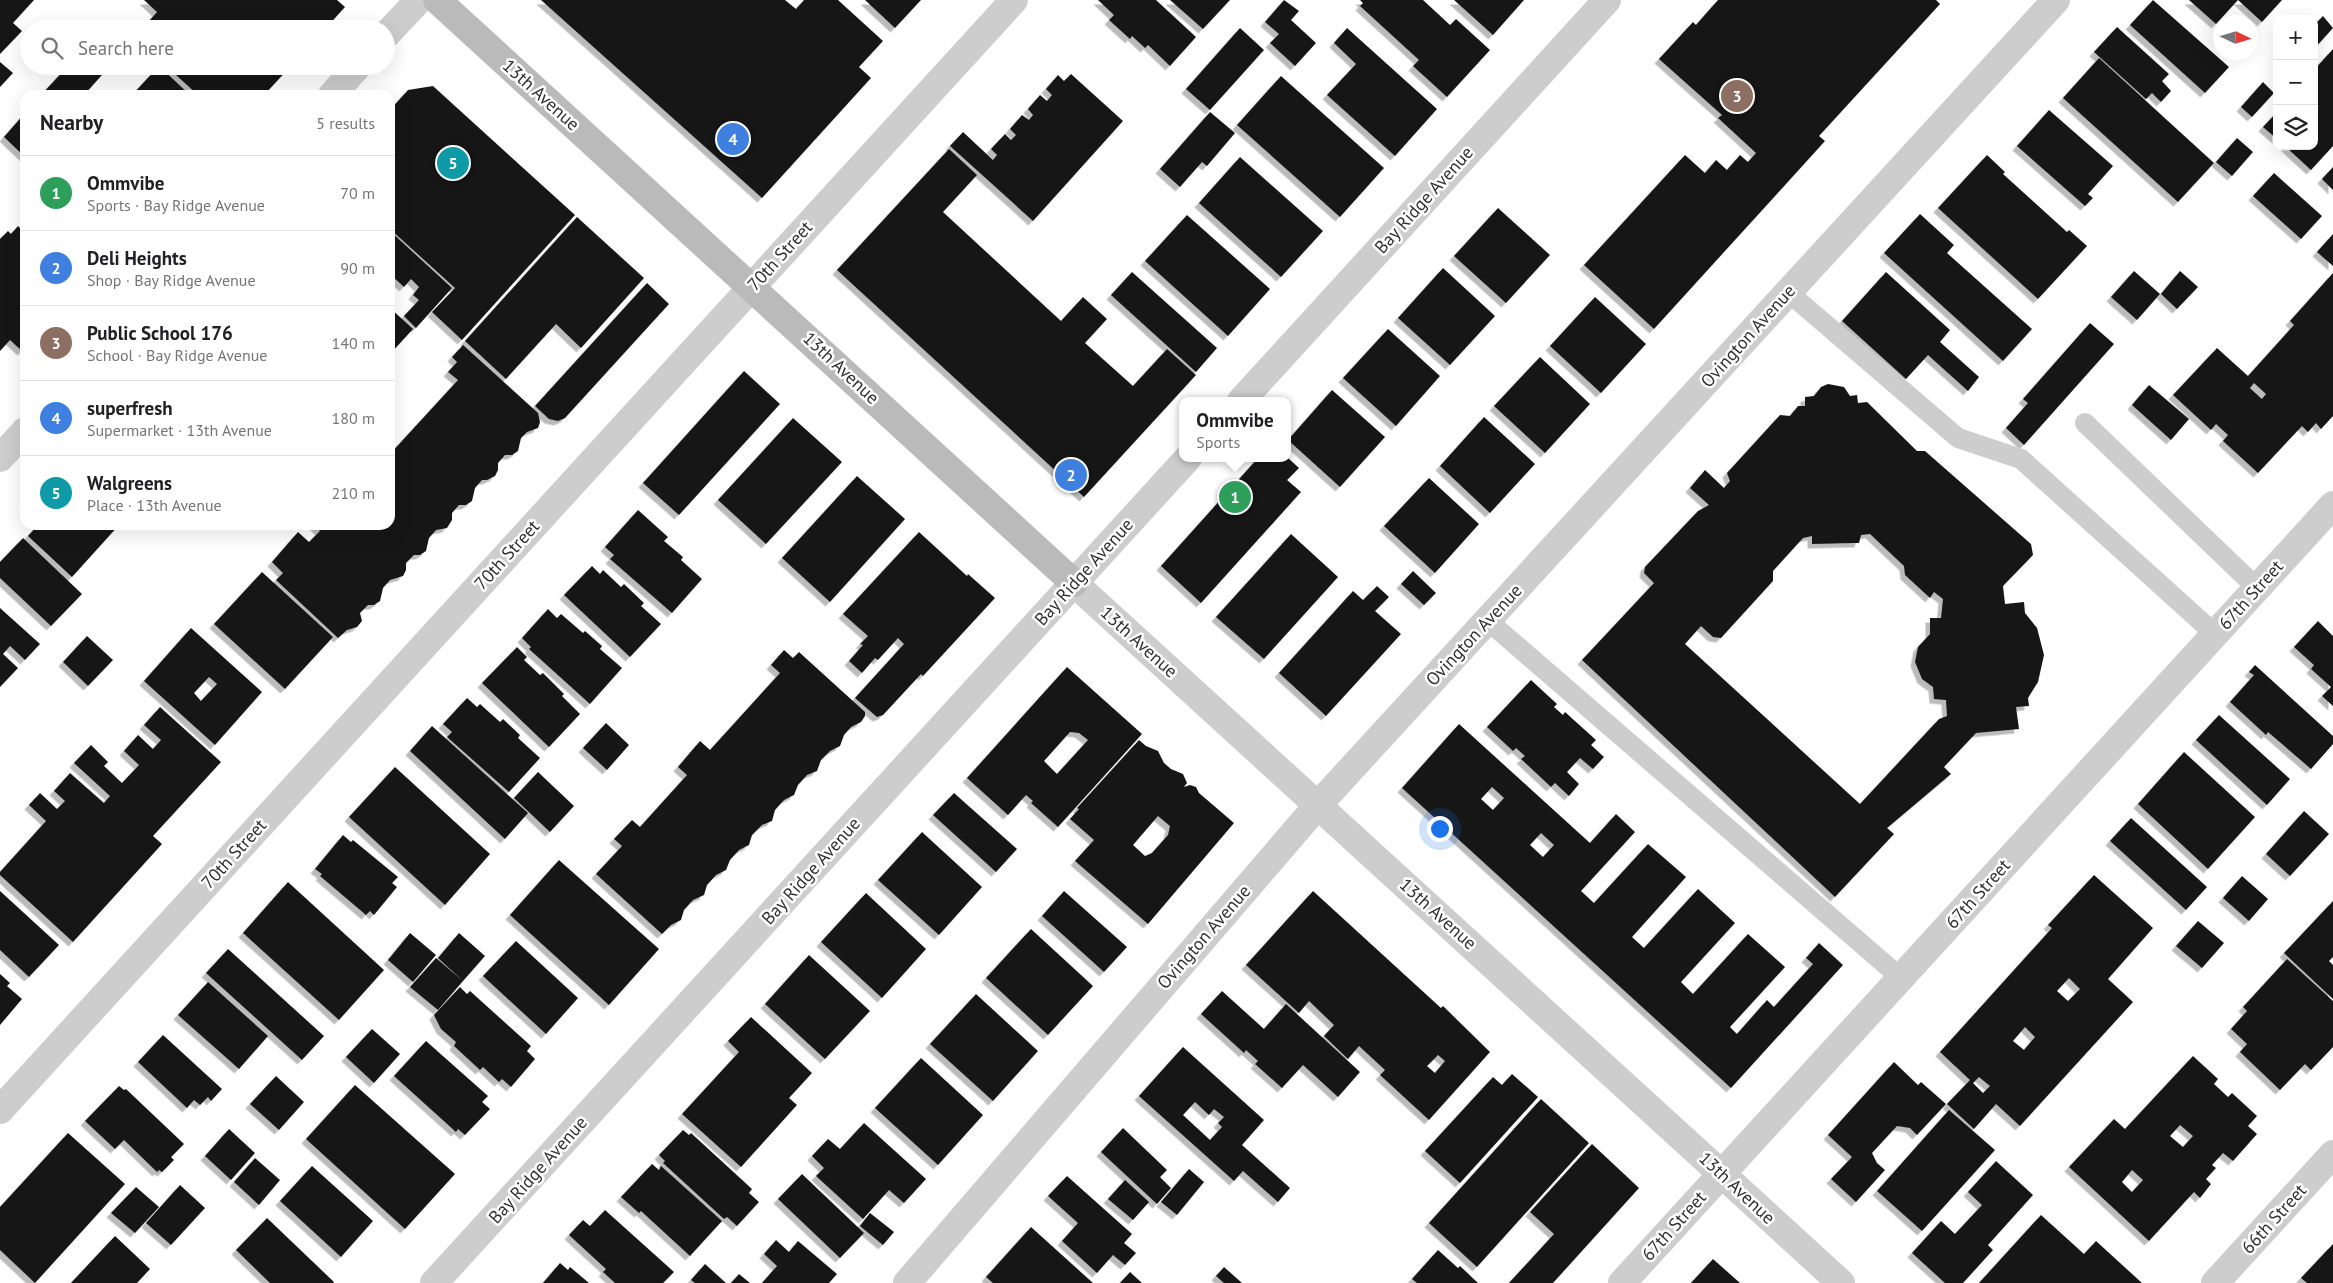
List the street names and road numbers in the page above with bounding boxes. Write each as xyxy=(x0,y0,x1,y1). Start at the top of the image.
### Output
street label: 13th Avenue xyxy=(498,54,585,135)
street label: Bay Ridge Avenue xyxy=(1369,141,1478,258)
street label: 70th Street xyxy=(742,216,817,295)
street label: Ovington Avenue xyxy=(1695,279,1800,392)
street label: 13th Avenue xyxy=(798,326,884,409)
street label: Bay Ridge Avenue xyxy=(1029,513,1138,630)
street label: 70th Street xyxy=(469,515,544,594)
street label: 67th Street xyxy=(2213,555,2288,634)
street label: Ovington Avenue xyxy=(1421,579,1527,690)
street label: 13th Avenue xyxy=(1096,601,1183,682)
street label: Bay Ridge Avenue xyxy=(756,812,865,929)
street label: 70th Street xyxy=(196,814,271,893)
street label: 67th Street xyxy=(1940,854,2015,933)
street label: 13th Avenue xyxy=(1395,873,1482,954)
street label: Ovington Avenue xyxy=(1152,880,1255,994)
street label: Bay Ridge Avenue xyxy=(483,1111,592,1228)
street label: 13th Avenue xyxy=(1694,1146,1780,1229)
street label: 66th Street xyxy=(2236,1179,2311,1258)
street label: 67th Street xyxy=(1636,1186,1711,1265)

